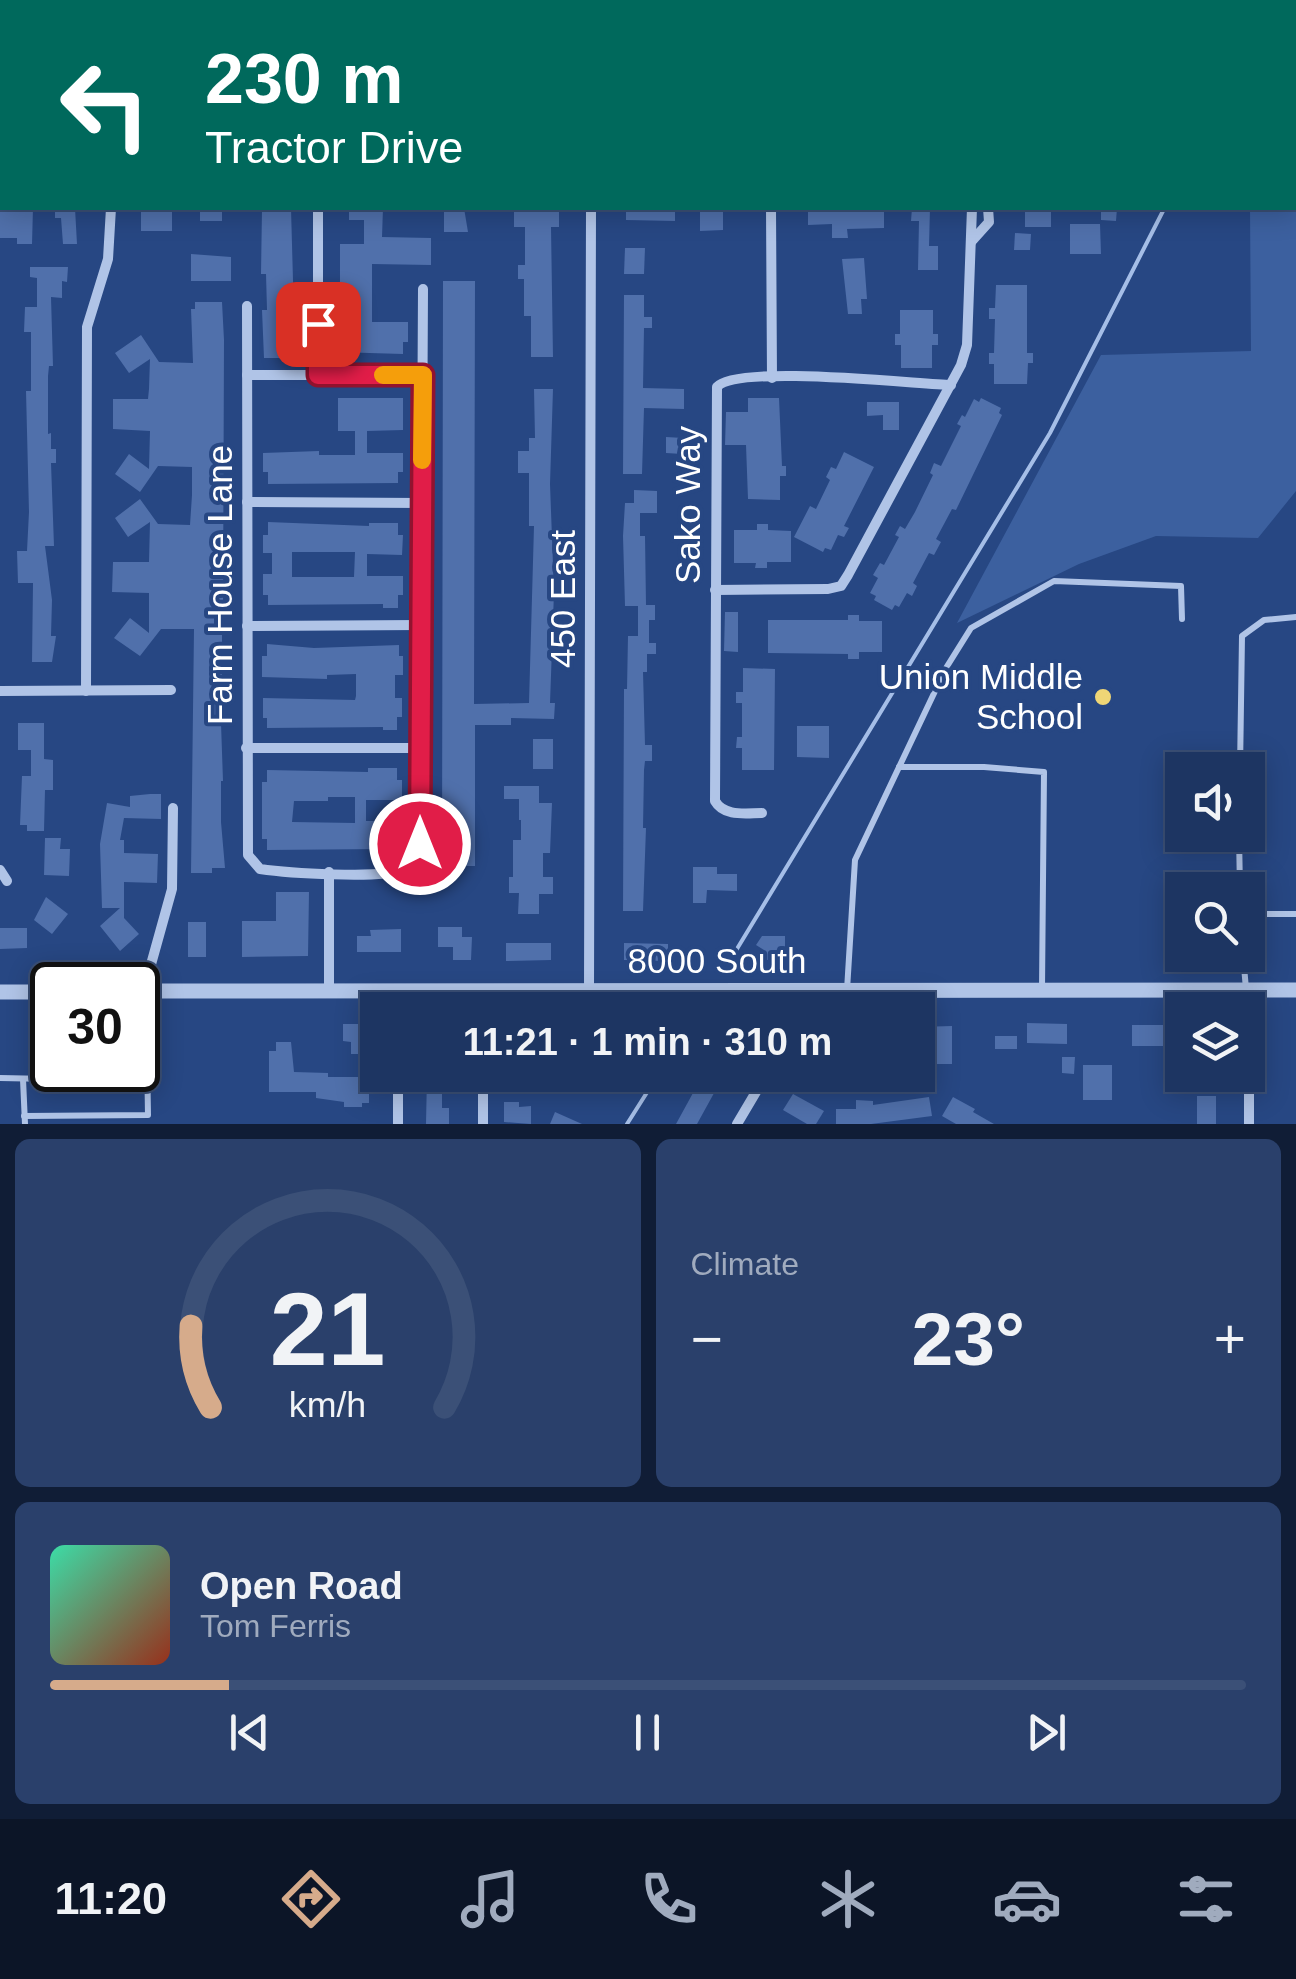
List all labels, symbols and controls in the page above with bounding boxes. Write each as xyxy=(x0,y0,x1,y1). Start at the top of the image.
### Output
icon: left xyxy=(40,40,170,170)
text: 230 m xyxy=(205,40,403,118)
text: Tractor Drive xyxy=(205,122,463,173)
pin xyxy=(276,282,361,367)
icon: arrive xyxy=(291,297,346,352)
street label: Sako Way xyxy=(668,425,707,584)
street label: Farm House Lane xyxy=(200,445,239,725)
street label: 450 East xyxy=(543,530,582,668)
place label: Union Middle School xyxy=(879,657,1083,736)
marker: Union Middle School xyxy=(1092,686,1114,708)
map controls xyxy=(1165,752,1265,1092)
button: sound xyxy=(1165,752,1265,852)
position arrow xyxy=(368,792,472,896)
button: search xyxy=(1165,872,1265,972)
street label: 8000 South xyxy=(627,941,807,980)
speed limit sign: 30 xyxy=(30,962,160,1092)
button: layers xyxy=(1165,992,1265,1092)
text: 11:21 · 1 min · 310 m xyxy=(463,1021,832,1063)
text: Climate xyxy=(691,1246,799,1282)
text: 21 xyxy=(270,1271,386,1387)
text: 23° xyxy=(912,1297,1025,1381)
text: − xyxy=(691,1308,723,1370)
text: + xyxy=(1214,1308,1246,1370)
text: km/h xyxy=(289,1385,366,1425)
text: Open Road xyxy=(200,1565,403,1607)
text: Tom Ferris xyxy=(200,1608,351,1644)
icon: previous xyxy=(222,1705,277,1760)
icon: pause xyxy=(620,1705,675,1760)
icon: next xyxy=(1019,1705,1074,1760)
icon: directions xyxy=(276,1864,346,1934)
icon: music xyxy=(455,1864,525,1934)
icon: phone xyxy=(634,1864,704,1934)
icon: climate xyxy=(813,1864,883,1934)
icon: car xyxy=(992,1864,1062,1934)
icon: filters xyxy=(1171,1864,1241,1934)
text: 11:20 xyxy=(55,1873,167,1924)

